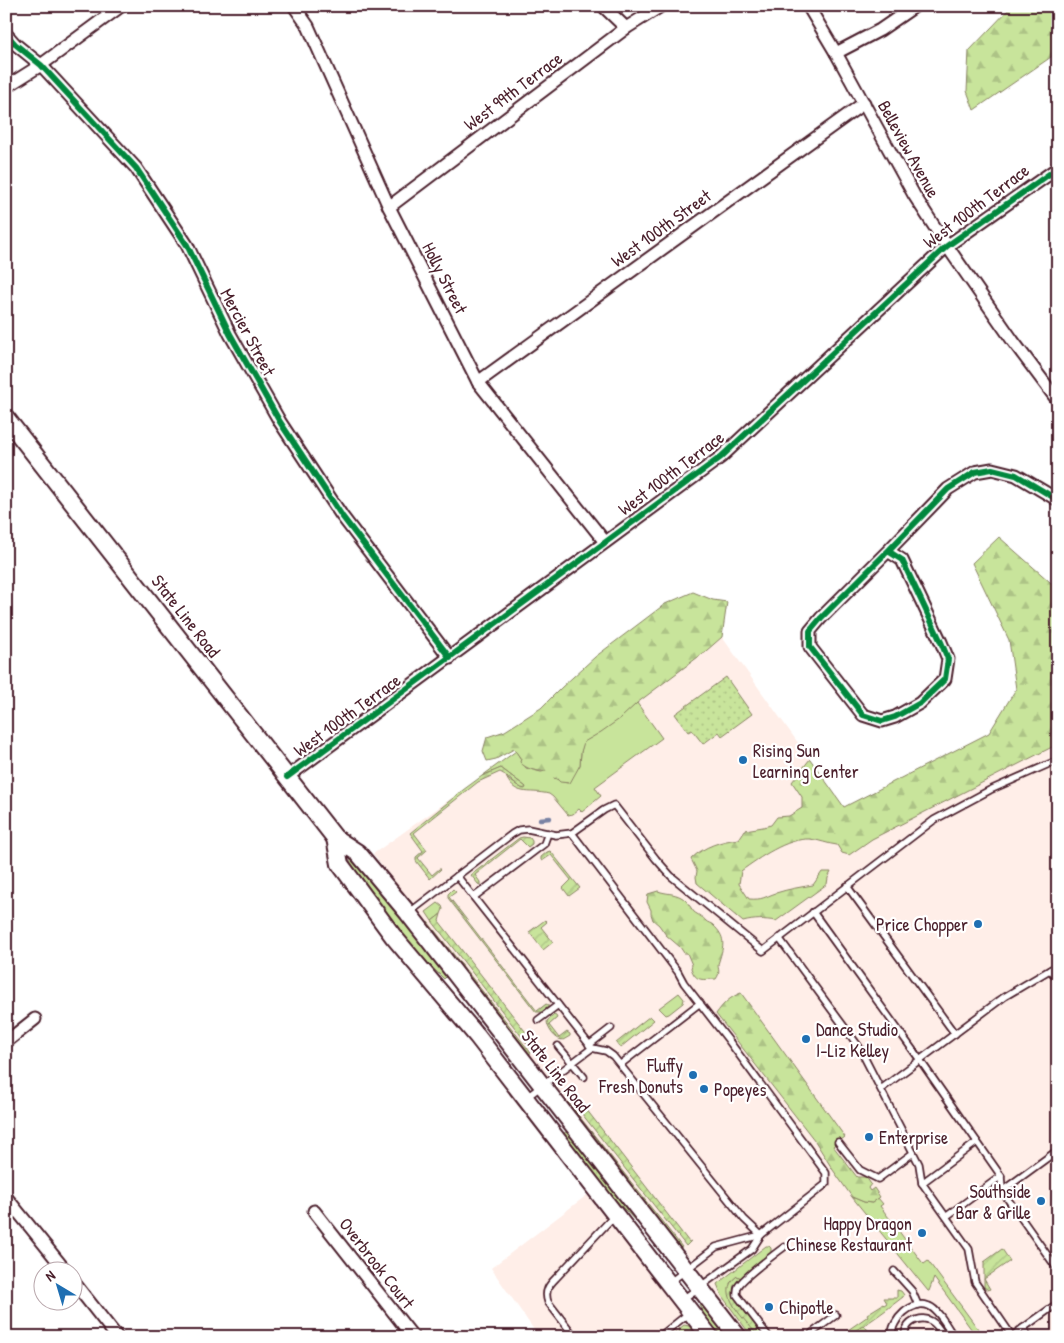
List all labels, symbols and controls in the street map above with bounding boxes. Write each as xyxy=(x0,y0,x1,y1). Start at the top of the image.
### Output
street label: West 99th Terrace xyxy=(459,46,567,136)
street label: Belleview Avenue xyxy=(872,96,946,202)
street label: West 100th Terrace xyxy=(918,158,1034,254)
street label: West 100th Street xyxy=(606,183,717,273)
street label: Holly Street xyxy=(416,238,474,319)
street label: Mercier Street xyxy=(214,284,282,381)
street label: West 100th Terrace xyxy=(613,425,729,521)
street label: State Line Road xyxy=(146,569,226,663)
street label: West 100th Terrace xyxy=(288,668,406,762)
place label: Rising Sun Learning Center xyxy=(753,738,859,784)
marker: Rising Sun Learning Center xyxy=(737,754,749,766)
place label: Price Chopper xyxy=(876,912,968,937)
marker: Price Chopper xyxy=(972,918,984,930)
place label: Dance Studio I-Liz Kelley xyxy=(816,1017,898,1063)
street label: State Line Road xyxy=(516,1024,596,1118)
marker: Dance Studio I-Liz Kelley xyxy=(800,1033,812,1045)
place label: Fluffy Fresh Donuts xyxy=(598,1053,683,1099)
marker: Fluffy Fresh Donuts xyxy=(687,1069,699,1081)
place label: Popeyes xyxy=(714,1077,767,1102)
marker: Popeyes xyxy=(698,1083,710,1095)
place label: Enterprise xyxy=(879,1125,948,1150)
marker: Enterprise xyxy=(863,1131,875,1143)
place label: Southside Bar & Grille xyxy=(956,1179,1031,1225)
marker: Southside Bar & Grille xyxy=(1035,1195,1047,1207)
place label: Happy Dragon Chinese Restaurant xyxy=(786,1211,913,1257)
street label: Overbrook Court xyxy=(334,1212,421,1314)
marker: Happy Dragon Chinese Restaurant xyxy=(916,1227,928,1239)
north arrow xyxy=(32,1260,82,1310)
text: N xyxy=(41,1265,59,1285)
place label: Chipotle xyxy=(779,1295,834,1320)
marker: Chipotle xyxy=(763,1301,775,1313)

